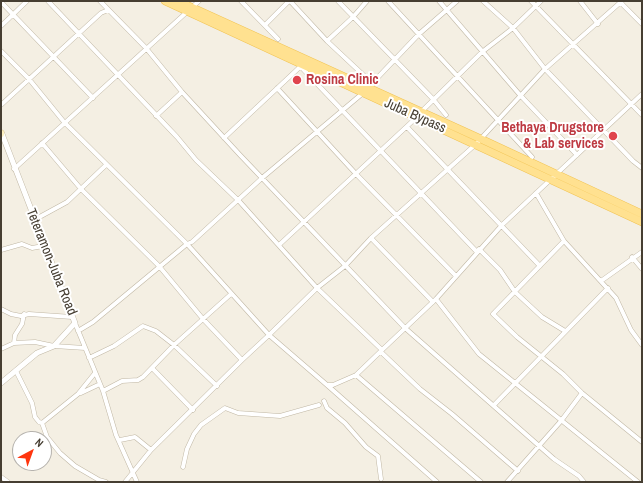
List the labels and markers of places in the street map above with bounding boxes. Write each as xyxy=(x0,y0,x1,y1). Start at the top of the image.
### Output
place label: Rosina Clinic xyxy=(306,72,379,88)
marker: Rosina Clinic xyxy=(291,74,303,86)
place label: Bethaya Drugstore & Lab services xyxy=(501,120,604,152)
marker: Bethaya Drugstore & Lab services xyxy=(607,130,619,142)

